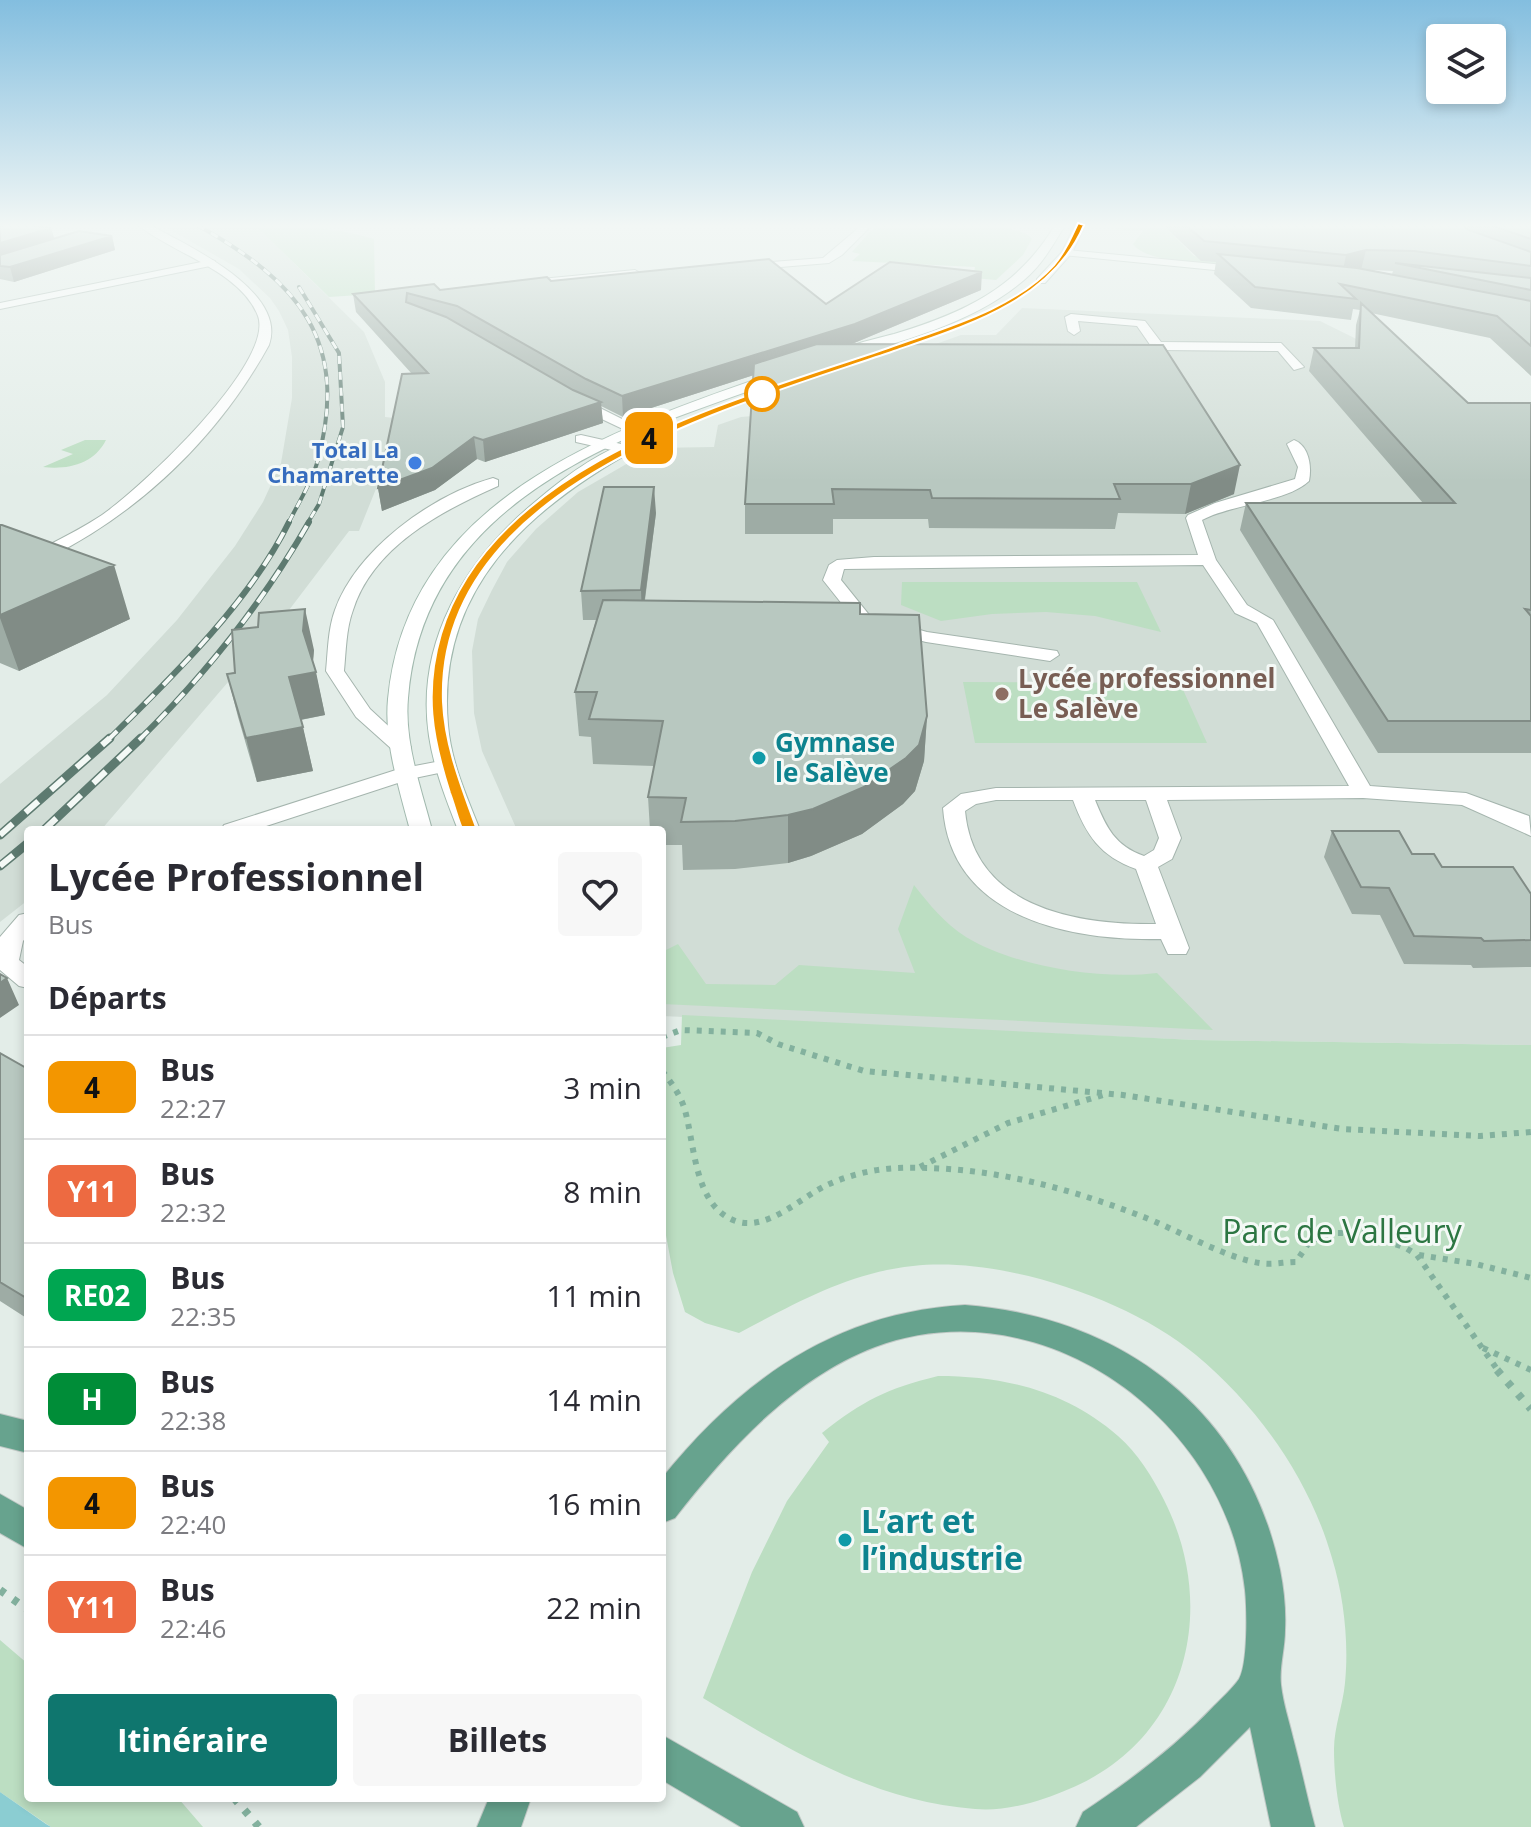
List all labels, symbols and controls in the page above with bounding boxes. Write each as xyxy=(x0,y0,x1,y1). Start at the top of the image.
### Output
map controls xyxy=(1426,24,1506,104)
button: layers xyxy=(1426,24,1506,104)
unlabelled marker xyxy=(745,377,779,411)
line badge: 4 xyxy=(623,412,675,464)
text: 4 xyxy=(641,419,657,457)
place label: Total La Chamarette xyxy=(267,434,399,489)
marker: Total La Chamarette xyxy=(406,454,424,472)
place label: Lycée professionnel Le Salève xyxy=(1018,660,1275,726)
marker: Lycée professionnel Le Salève xyxy=(993,685,1011,703)
place label: Gymnase le Salève xyxy=(775,724,895,790)
marker: Gymnase le Salève xyxy=(750,749,768,767)
text: Lycée Professionnel xyxy=(48,850,424,902)
button: heart xyxy=(558,852,642,936)
text: Bus xyxy=(48,906,93,942)
text: Départs xyxy=(48,977,167,1018)
text: Bus xyxy=(160,1049,215,1090)
text: 3 min xyxy=(563,1067,642,1108)
text: 4 xyxy=(84,1068,100,1106)
text: 22:27 xyxy=(160,1090,226,1126)
text: Bus xyxy=(160,1153,215,1194)
text: 8 min xyxy=(563,1171,642,1212)
text: Y11 xyxy=(67,1172,117,1210)
text: 22:32 xyxy=(160,1194,226,1230)
park label: Parc de Valleury xyxy=(1222,1209,1463,1252)
text: Bus xyxy=(170,1257,225,1298)
text: 11 min xyxy=(546,1275,642,1316)
text: RE02 xyxy=(64,1276,130,1314)
text: 22:35 xyxy=(170,1298,236,1334)
text: Bus xyxy=(160,1361,215,1402)
text: 14 min xyxy=(546,1379,642,1420)
text: H xyxy=(81,1380,103,1418)
text: 22:38 xyxy=(160,1402,226,1438)
text: Bus xyxy=(160,1465,215,1506)
text: 16 min xyxy=(546,1483,642,1524)
text: 4 xyxy=(84,1484,100,1522)
place label: L’art et l’industrie xyxy=(861,1499,1023,1579)
text: 22:40 xyxy=(160,1506,226,1542)
marker: L’art et l’industrie xyxy=(836,1531,854,1549)
text: Bus xyxy=(160,1569,215,1610)
text: 22 min xyxy=(546,1587,642,1628)
text: Y11 xyxy=(67,1588,117,1626)
text: 22:46 xyxy=(160,1610,226,1646)
button: Itinéraire xyxy=(48,1694,337,1786)
button: Billets xyxy=(353,1694,642,1786)

